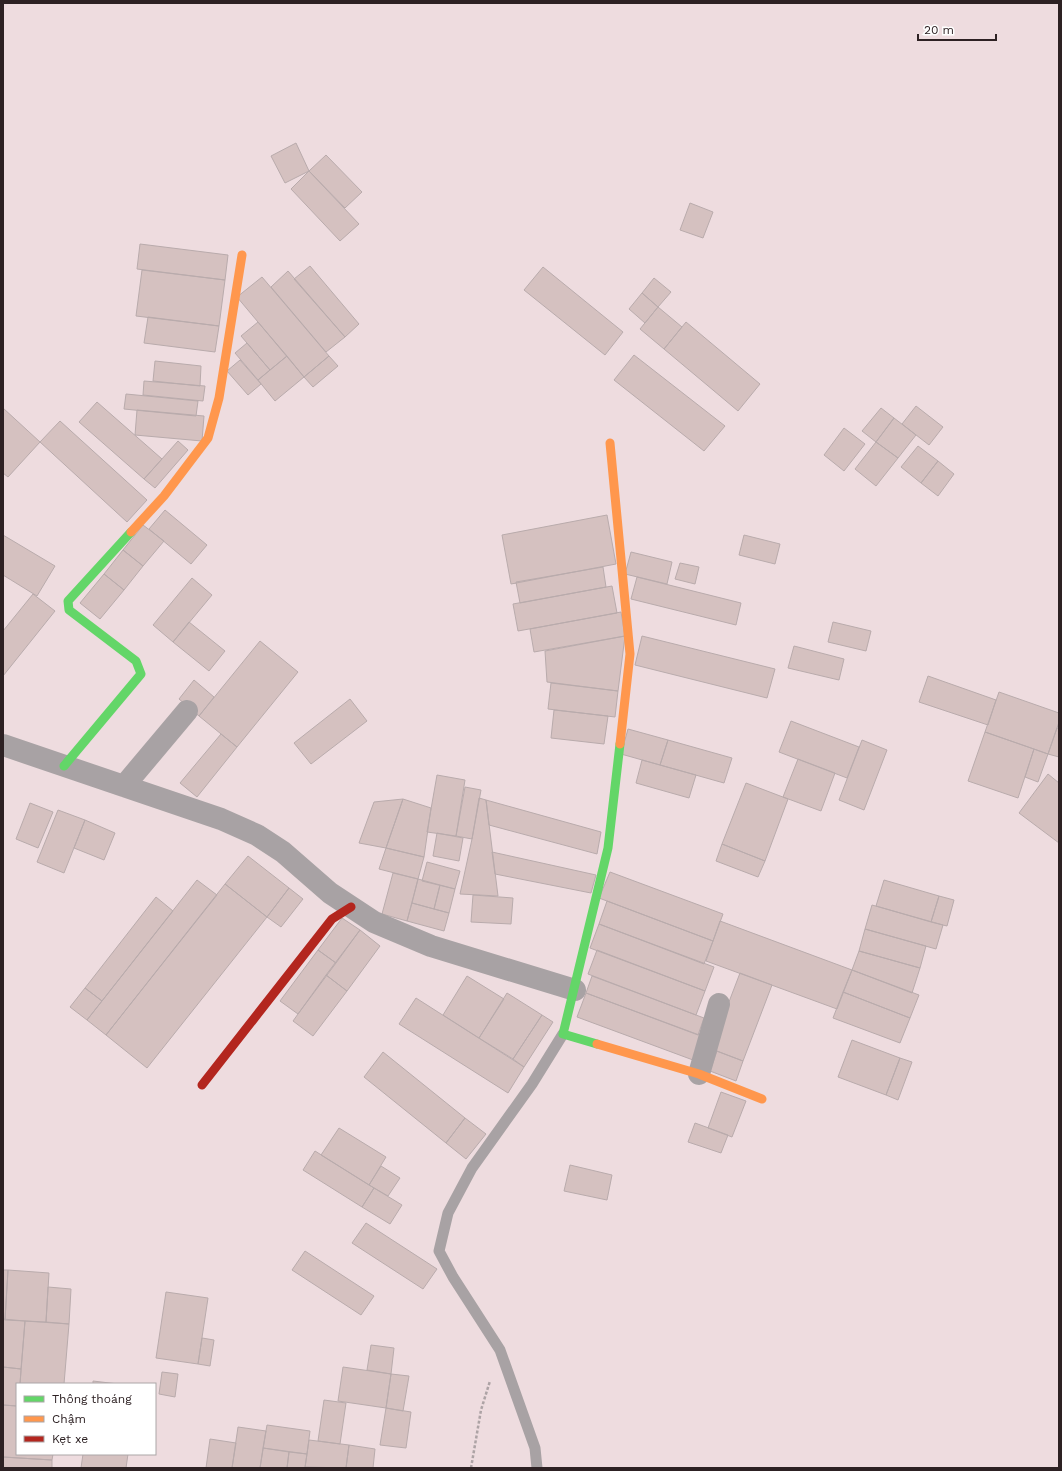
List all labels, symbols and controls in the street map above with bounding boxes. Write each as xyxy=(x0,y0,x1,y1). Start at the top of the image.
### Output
scale bar xyxy=(918,16,996,42)
text: 20 m xyxy=(924,23,954,37)
legend xyxy=(16,1383,156,1455)
text: Thông thoáng xyxy=(52,1392,132,1406)
text: Chậm xyxy=(52,1412,86,1426)
text: Kẹt xe xyxy=(52,1432,88,1446)

